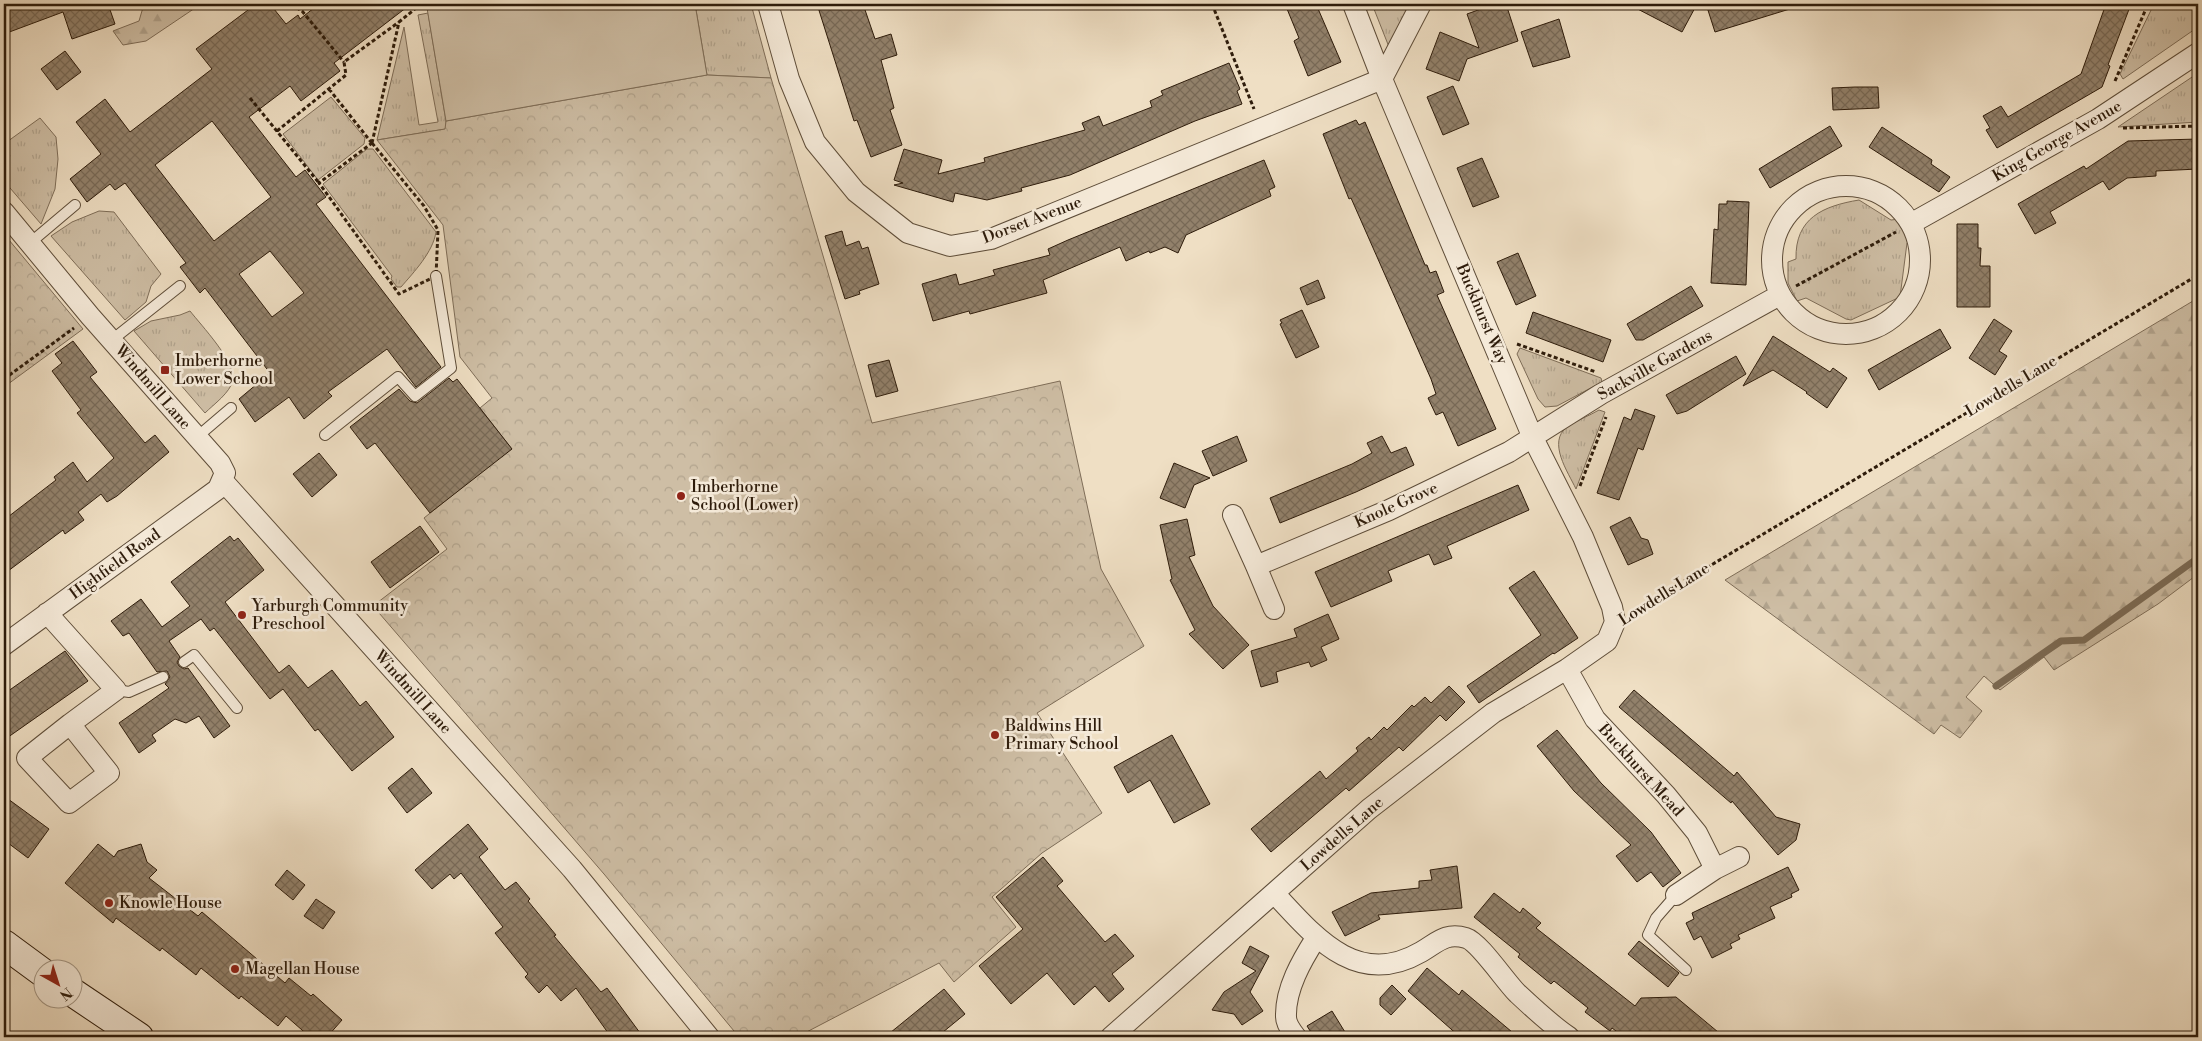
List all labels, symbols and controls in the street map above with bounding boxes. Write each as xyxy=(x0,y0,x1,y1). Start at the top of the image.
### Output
street label: King George Avenue xyxy=(1989,96,2125,186)
street label: Dorset Avenue xyxy=(979,192,1085,248)
street label: Buckhurst Way xyxy=(1451,260,1512,368)
street label: Sackville Gardens xyxy=(1594,325,1716,405)
street label: Windmill Lane xyxy=(110,340,195,434)
place label: Imberhorne Lower School xyxy=(175,351,273,389)
street label: Lowdells Lane xyxy=(1961,351,2061,421)
marker: Imberhorne Lower School xyxy=(159,364,171,376)
place label: Imberhorne School (Lower) xyxy=(691,477,799,515)
street label: Knole Grove xyxy=(1351,478,1441,532)
marker: Imberhorne School (Lower) xyxy=(675,490,687,502)
street label: Highfield Road xyxy=(65,524,165,604)
street label: Lowdells Lane xyxy=(1615,558,1713,630)
place label: Yarburgh Community Preschool xyxy=(251,596,408,634)
marker: Yarburgh Community Preschool xyxy=(236,609,248,621)
street label: Windmill Lane xyxy=(369,645,456,738)
place label: Baldwins Hill Primary School xyxy=(1004,716,1119,754)
street label: Buckhurst Mead xyxy=(1593,719,1688,820)
marker: Baldwins Hill Primary School xyxy=(989,729,1001,741)
street label: Lowdells Lane xyxy=(1296,792,1388,876)
place label: Knowle House xyxy=(119,893,222,913)
marker: Knowle House xyxy=(103,897,115,909)
north arrow xyxy=(32,958,82,1008)
place label: Magellan House xyxy=(245,959,360,979)
marker: Magellan House xyxy=(229,963,241,975)
text: N xyxy=(56,983,76,1004)

